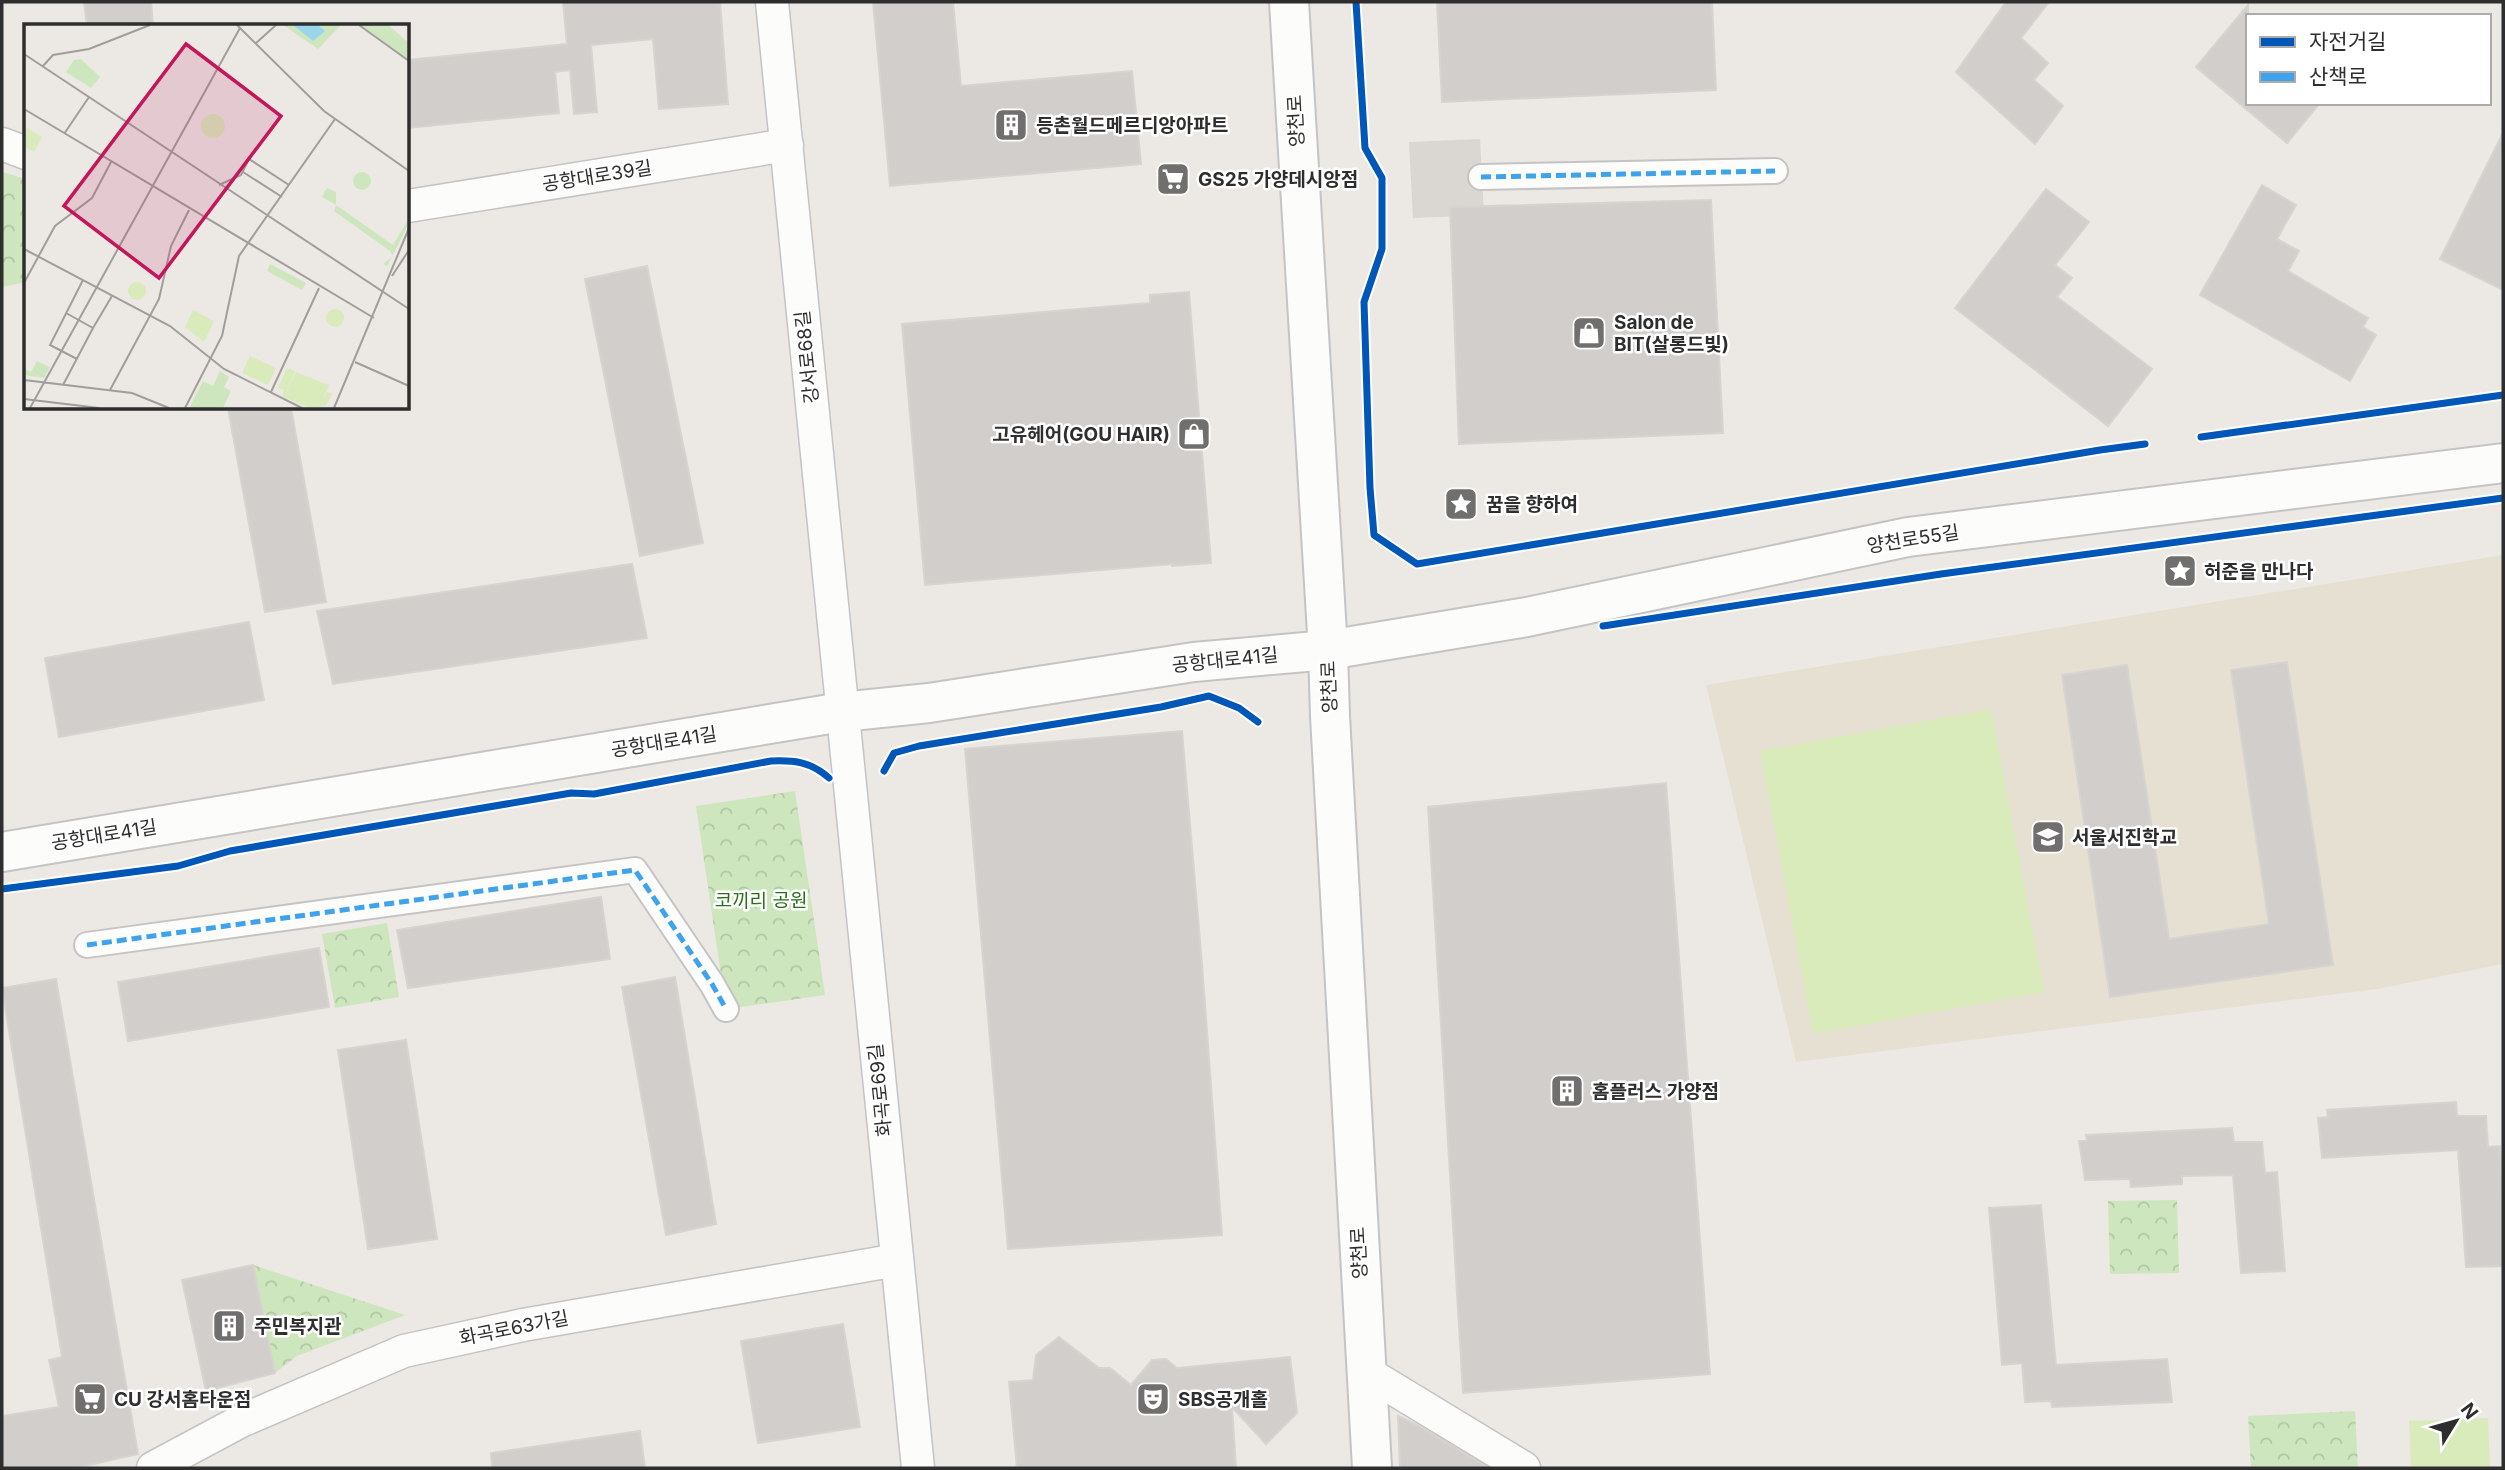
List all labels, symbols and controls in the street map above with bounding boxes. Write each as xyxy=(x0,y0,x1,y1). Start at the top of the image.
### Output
legend xyxy=(2246,14,2491,105)
inset map xyxy=(24,24,410,410)
text: 자전거길 xyxy=(2309,29,2386,54)
text: 산책로 xyxy=(2309,64,2367,89)
street label: 양천로 xyxy=(1283,94,1309,148)
building icon: 등촌월드메르디앙아파트 xyxy=(992,106,1030,144)
place label: 등촌월드메르디앙아파트 xyxy=(1036,114,1228,137)
street label: 공항대로39길 xyxy=(540,156,654,196)
supermarket icon: GS25 가양데시앙점 xyxy=(1154,160,1192,198)
place label: GS25 가양데시앙점 xyxy=(1198,168,1358,191)
street label: 강서로68길 xyxy=(791,309,823,405)
place label: Salon de BIT(살롱드빛) xyxy=(1614,311,1729,356)
shop icon: Salon de BIT(살롱드빛) xyxy=(1570,314,1608,352)
shop icon: 고유헤어(GOU HAIR) xyxy=(1175,415,1213,453)
place label: 고유헤어(GOU HAIR) xyxy=(992,423,1170,446)
place icon: 꿈을 향하여 xyxy=(1442,485,1480,523)
place label: 꿈을 향하여 xyxy=(1486,493,1578,516)
street label: 양천로55길 xyxy=(1865,520,1961,558)
place icon: 허준을 만나다 xyxy=(2161,552,2199,590)
place label: 허준을 만나다 xyxy=(2204,560,2314,583)
street label: 공항대로41길 xyxy=(1171,643,1279,677)
street label: 양천로 xyxy=(1317,660,1341,714)
street label: 공항대로41길 xyxy=(609,722,719,762)
street label: 공항대로41길 xyxy=(49,815,159,855)
school or university icon: 서울서진학교 xyxy=(2029,818,2067,856)
place label: 서울서진학교 xyxy=(2072,826,2177,849)
park label: 코끼리 공원 xyxy=(715,889,807,912)
street label: 화곡로69길 xyxy=(864,1042,896,1138)
building icon: 홈플러스 가양점 xyxy=(1548,1072,1586,1110)
place label: 홈플러스 가양점 xyxy=(1592,1080,1719,1103)
street label: 양천로 xyxy=(1346,1226,1372,1280)
street label: 화곡로63가길 xyxy=(457,1306,571,1350)
building icon: 주민복지관 xyxy=(210,1307,248,1345)
place label: 주민복지관 xyxy=(254,1315,342,1338)
supermarket icon: CU 강서홈타운점 xyxy=(71,1380,109,1418)
theatre icon: SBS공개홀 xyxy=(1134,1380,1172,1418)
north arrow xyxy=(2421,1386,2491,1456)
place label: CU 강서홈타운점 xyxy=(114,1388,251,1411)
place label: SBS공개홀 xyxy=(1178,1388,1268,1411)
text: N xyxy=(2456,1398,2483,1424)

